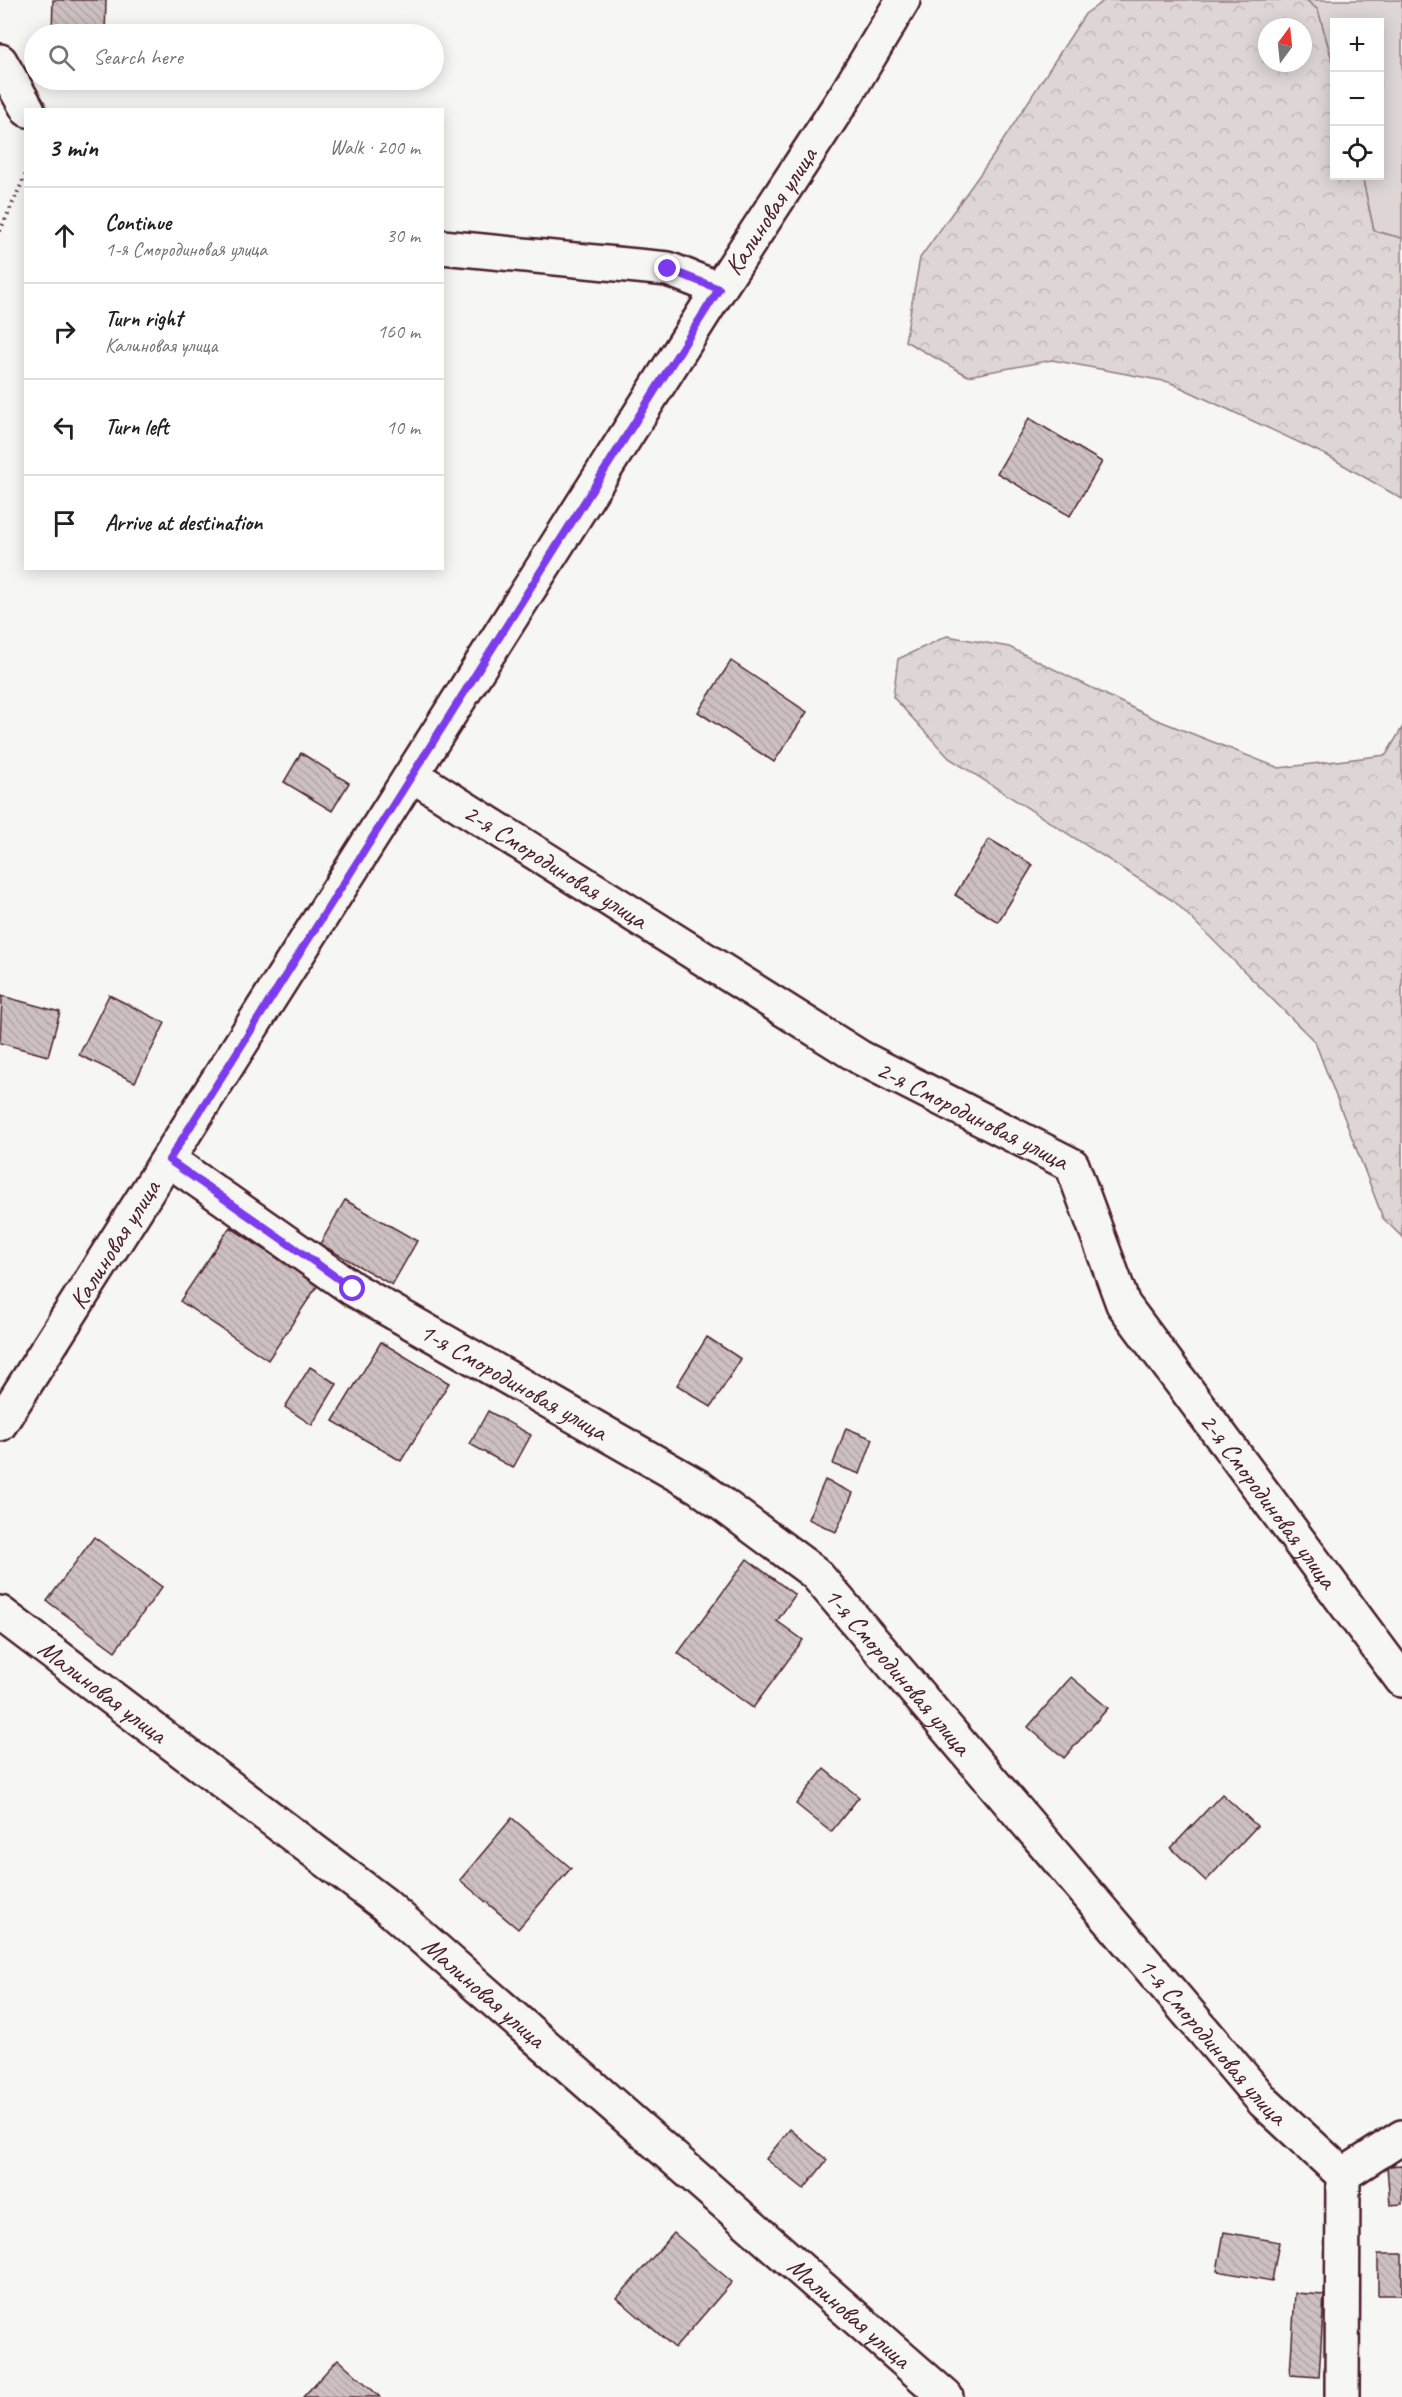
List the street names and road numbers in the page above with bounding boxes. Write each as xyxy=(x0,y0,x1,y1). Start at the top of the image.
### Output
street label: Калиновая улица xyxy=(716,139,825,281)
street label: 2-я Смородиновая улица xyxy=(458,795,655,937)
street label: 2-я Смородиновая улица xyxy=(871,1052,1076,1178)
street label: Калиновая улица xyxy=(61,1172,168,1315)
street label: 1-я Смородиновая улица xyxy=(414,1314,615,1449)
street label: 2-я Смородиновая улица xyxy=(1193,1406,1346,1596)
street label: 1-я Смородиновая улица xyxy=(817,1580,980,1763)
street label: Малиновая улица xyxy=(32,1632,175,1751)
street label: Малиновая улица xyxy=(416,1929,554,2056)
street label: 1-я Смородиновая улица xyxy=(1132,1950,1295,2133)
street label: Малиновая улица xyxy=(781,2249,919,2376)

